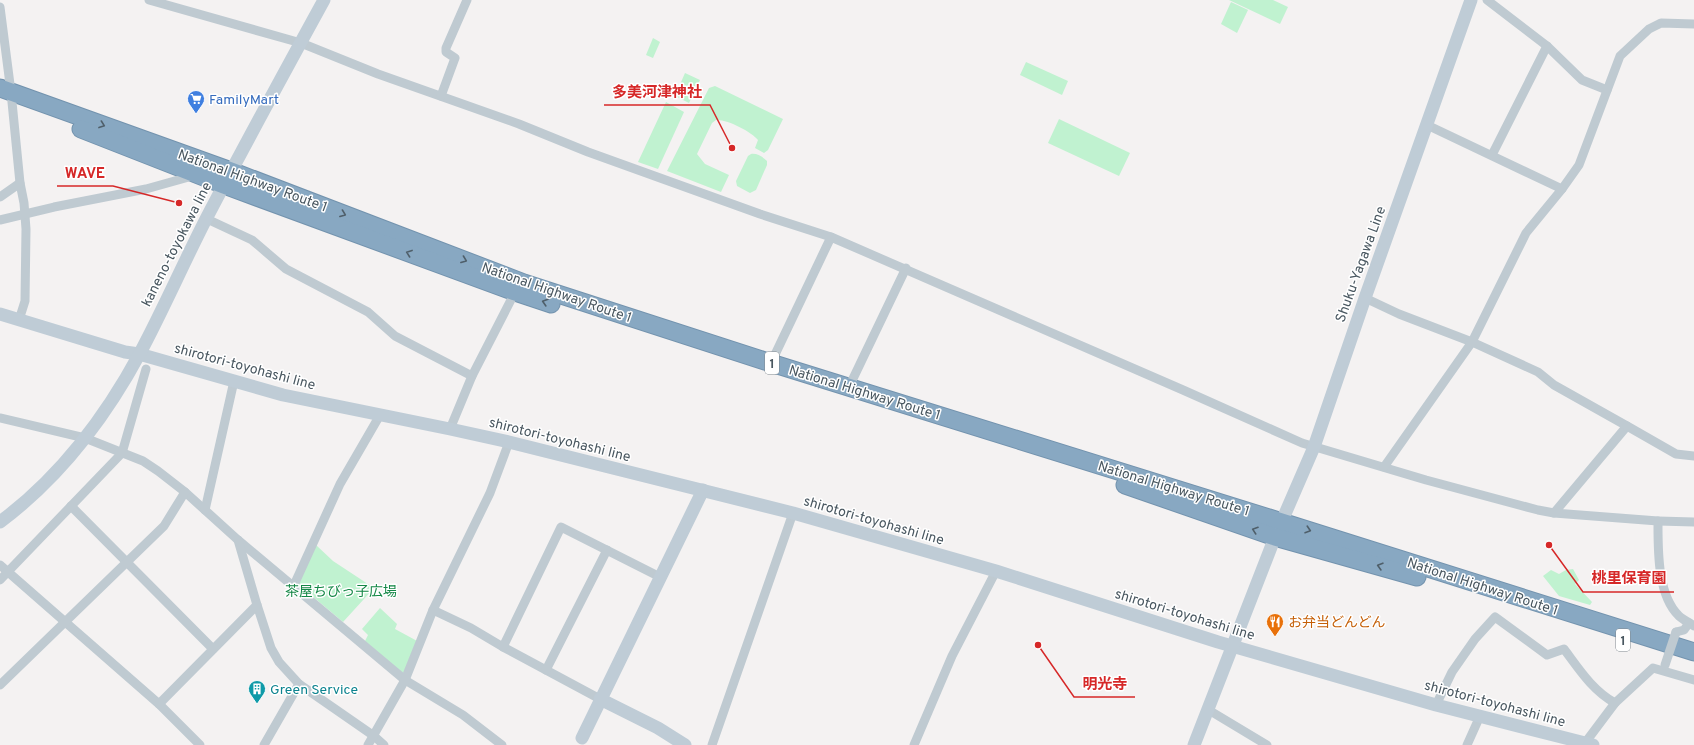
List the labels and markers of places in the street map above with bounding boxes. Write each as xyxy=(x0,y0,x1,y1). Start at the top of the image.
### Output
callout: 多美河津神社 xyxy=(604,78,710,105)
supermarket icon: FamilyMart xyxy=(186,89,206,114)
place label: FamilyMart xyxy=(209,92,279,109)
callout: WAVE xyxy=(57,159,113,186)
callout: 桃里保育園 xyxy=(1583,565,1674,592)
restaurant icon: お弁当どんどん xyxy=(1265,612,1285,637)
place label: お弁当どんどん xyxy=(1288,614,1386,632)
callout: 明光寺 xyxy=(1074,670,1135,697)
building icon: Green Service xyxy=(247,679,267,704)
place label: Green Service xyxy=(270,682,358,699)

